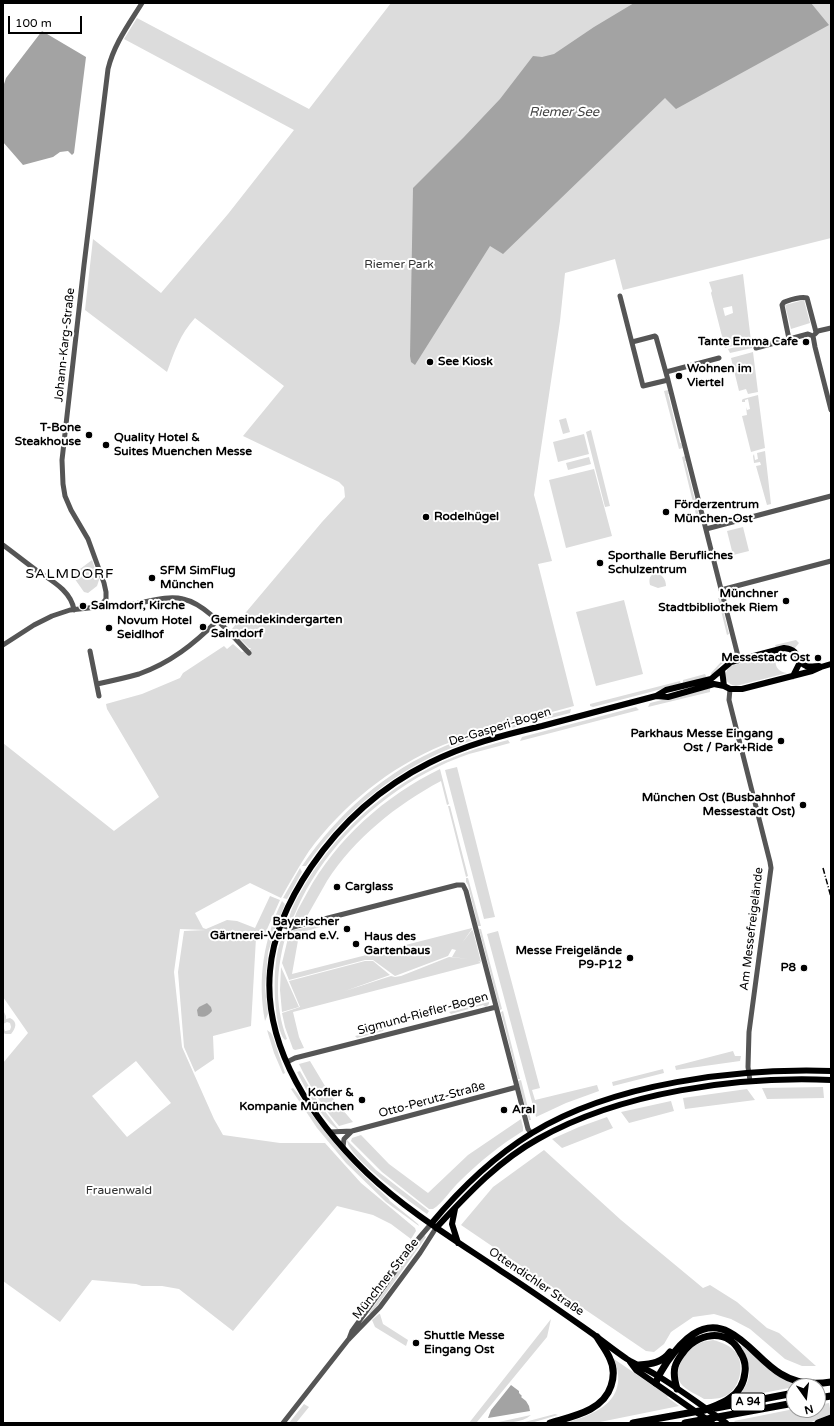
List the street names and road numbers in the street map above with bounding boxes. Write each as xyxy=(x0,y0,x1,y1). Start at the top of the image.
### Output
street label: Johann-Karg-Straße xyxy=(52,287,78,403)
street label: De-Gasperi-Bogen xyxy=(447,705,553,749)
street label: Am Messefreigelände xyxy=(737,867,767,991)
street label: Sigmund-Riefler-Bogen xyxy=(356,990,490,1038)
street label: Otto-Perutz-Straße xyxy=(377,1079,487,1121)
street label: Münchner Straße xyxy=(350,1236,422,1322)
street label: Ottendichler Straße xyxy=(486,1245,586,1319)
road number: A 94 xyxy=(731,1393,765,1411)

